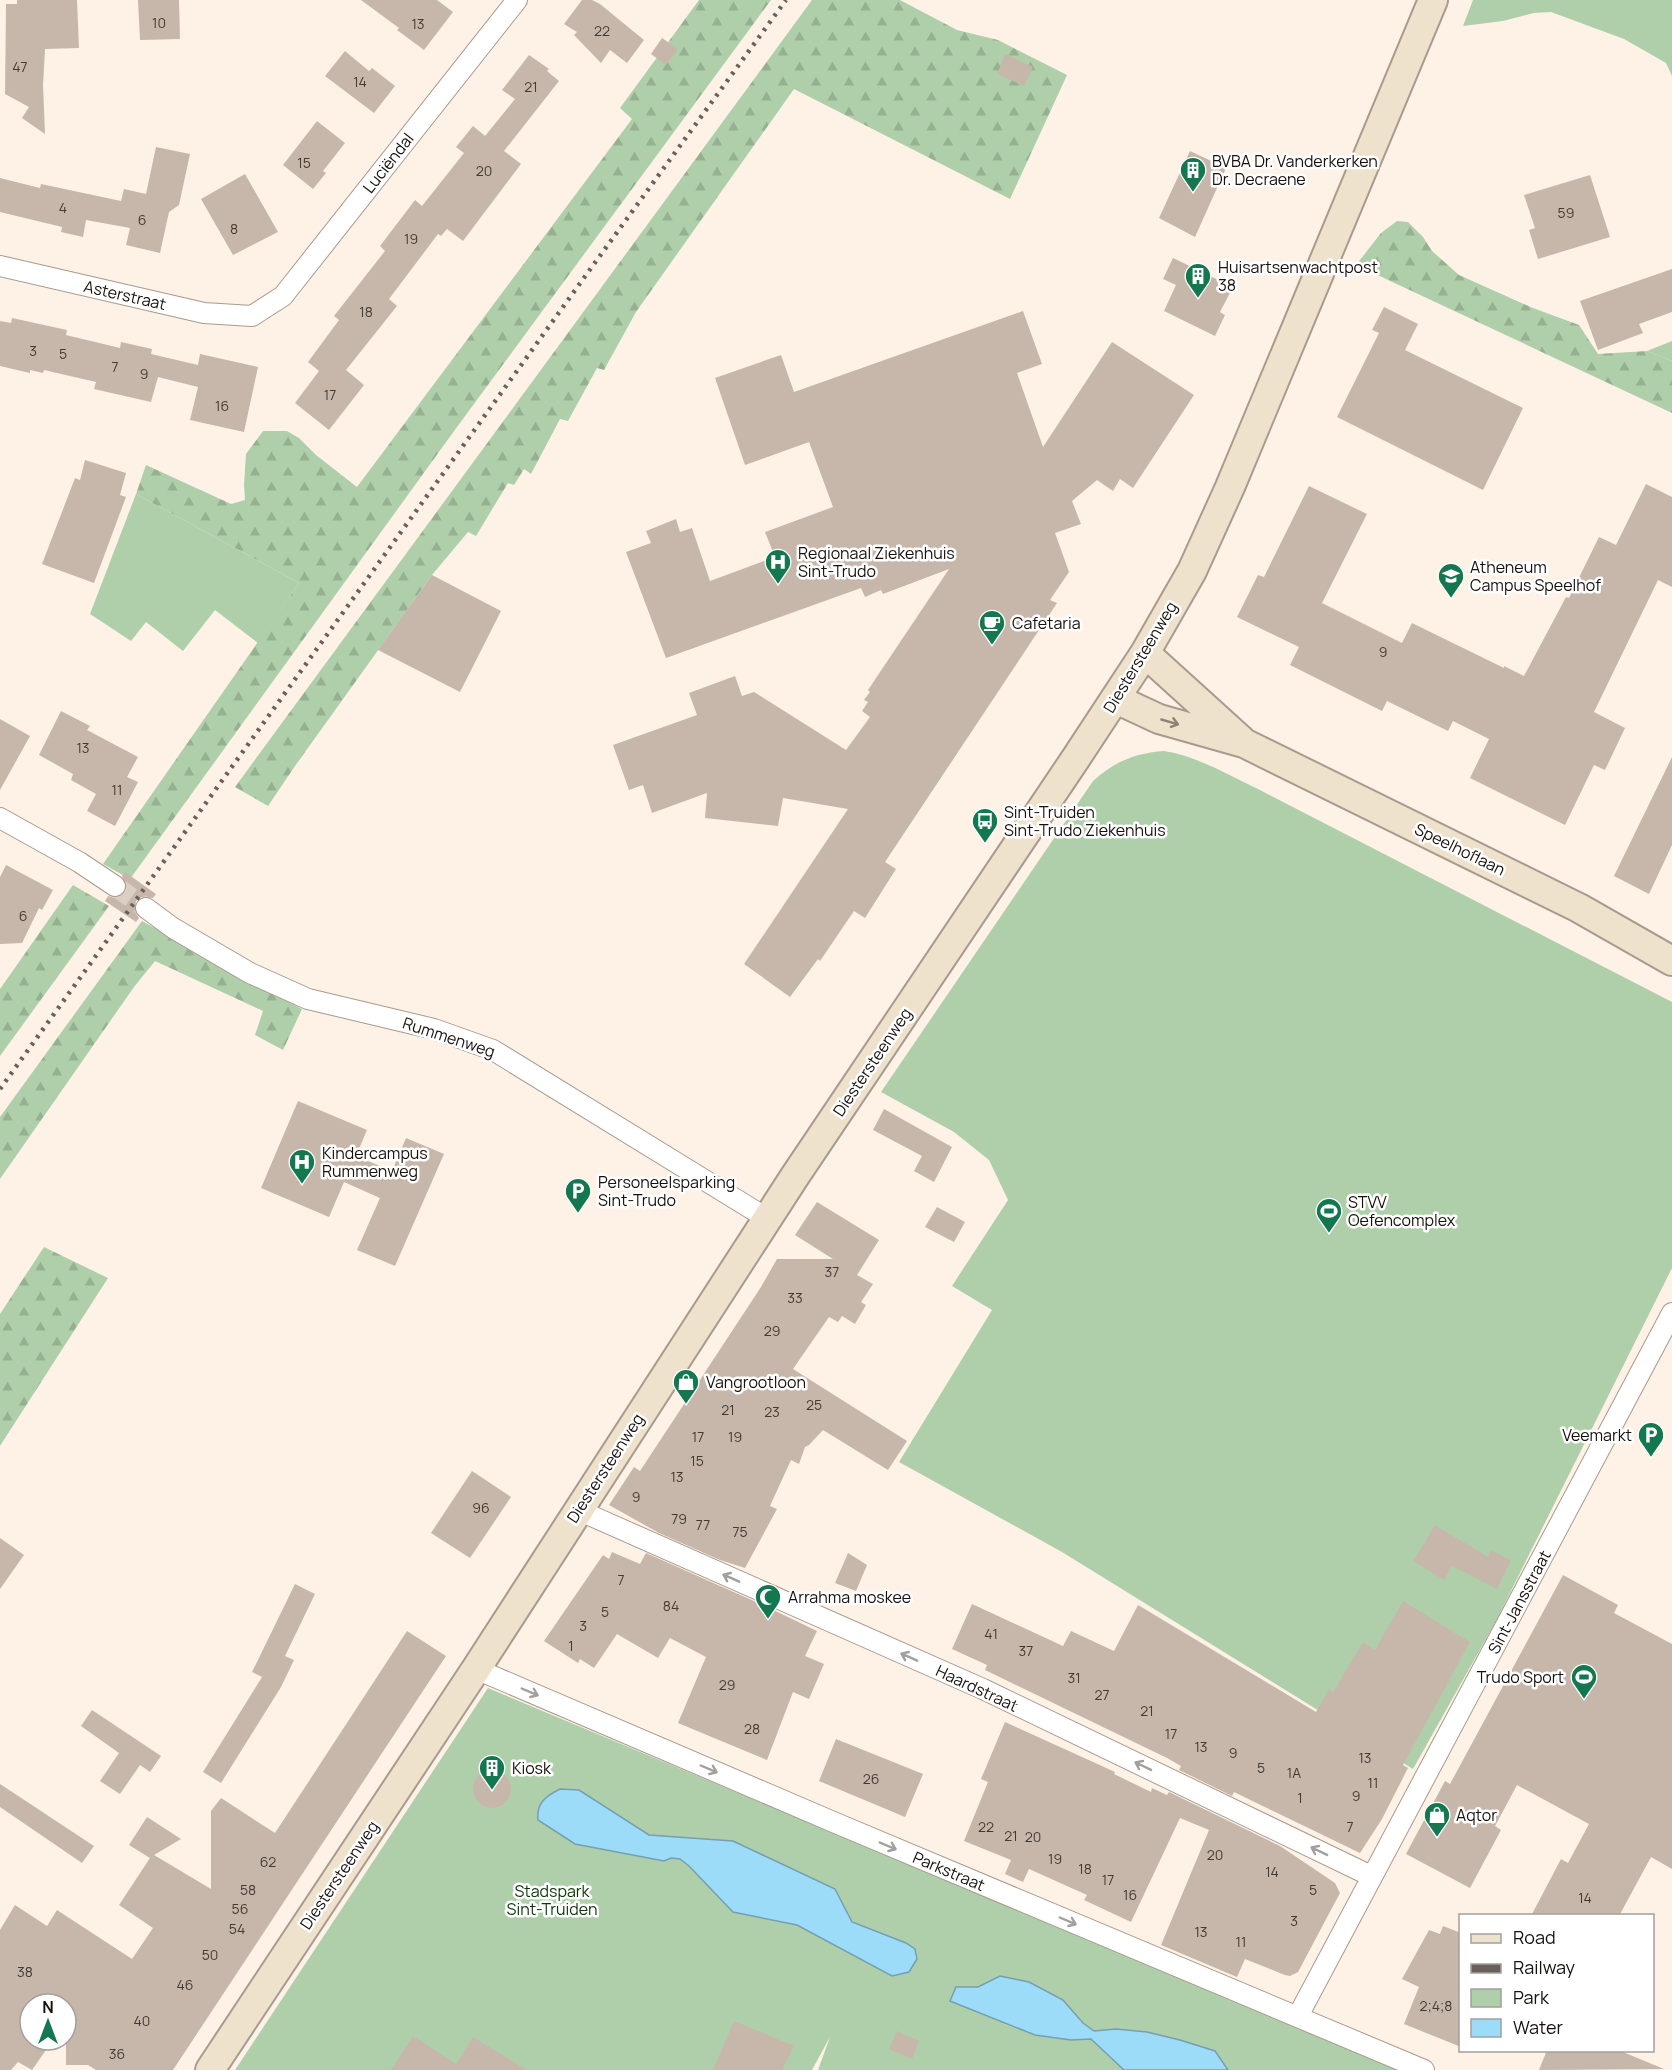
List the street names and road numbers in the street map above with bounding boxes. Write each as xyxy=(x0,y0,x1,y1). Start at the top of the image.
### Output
street label: Luciëndal xyxy=(358,128,418,198)
street label: Asterstraat xyxy=(82,275,168,315)
street label: Diestersteenweg xyxy=(1098,597,1182,717)
street label: Speelhoflaan xyxy=(1411,818,1509,880)
street label: Diestersteenweg xyxy=(828,1003,916,1121)
street label: Rummenweg xyxy=(400,1012,498,1062)
street label: Diestersteenweg xyxy=(561,1409,649,1527)
street label: Sint-Jansstraat xyxy=(1482,1546,1556,1658)
street label: Haardstraat xyxy=(932,1659,1022,1717)
street label: Diestersteenweg xyxy=(295,1816,383,1934)
street label: Parkstraat xyxy=(910,1846,988,1896)

